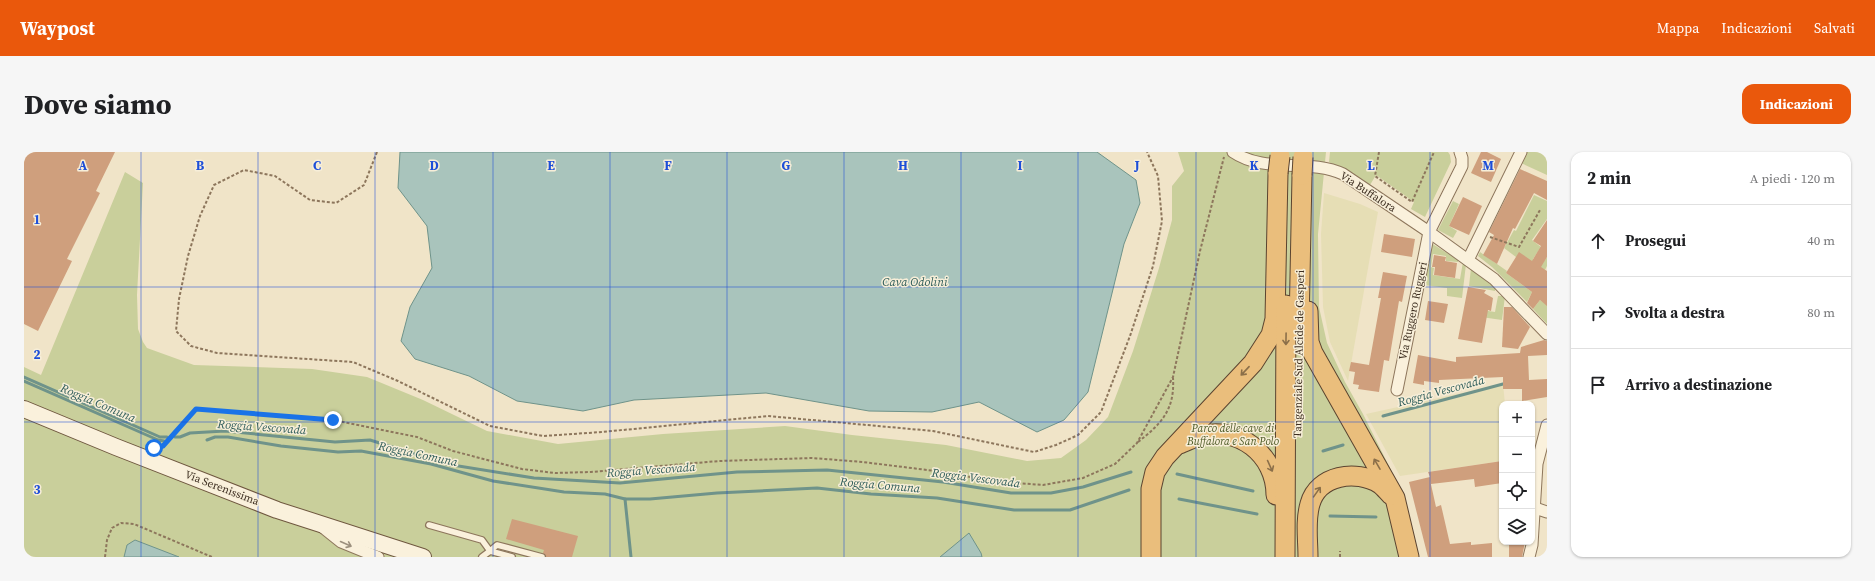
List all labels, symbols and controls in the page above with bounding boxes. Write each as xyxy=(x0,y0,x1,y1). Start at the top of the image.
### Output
text: Waypost xyxy=(20,15,95,41)
text: Mappa xyxy=(1657,18,1699,38)
text: Indicazioni xyxy=(1721,18,1792,38)
text: Salvati xyxy=(1814,18,1855,38)
button: Indicazioni xyxy=(1742,84,1851,124)
text: Dove siamo xyxy=(24,85,171,123)
text: A xyxy=(79,157,88,174)
text: B xyxy=(196,157,205,174)
text: C xyxy=(313,157,321,174)
text: D xyxy=(429,157,439,174)
text: E xyxy=(547,157,555,174)
text: F xyxy=(664,157,672,174)
text: G xyxy=(782,157,791,174)
text: H xyxy=(898,157,908,174)
text: I xyxy=(1017,157,1023,174)
text: J xyxy=(1133,157,1140,174)
text: K xyxy=(1249,157,1259,174)
text: L xyxy=(1367,157,1375,174)
text: M xyxy=(1482,157,1494,174)
text: 2 min xyxy=(1587,166,1631,190)
street label: Via Buffalora xyxy=(1337,168,1399,216)
text: A piedi · 120 m xyxy=(1750,170,1835,187)
text: 1 xyxy=(33,211,41,228)
icon: ahead xyxy=(1587,230,1609,252)
text: Prosegui xyxy=(1625,230,1686,251)
text: 40 m xyxy=(1807,232,1835,249)
street label: Via Ruggero Ruggeri xyxy=(1395,261,1431,361)
street label: Tangenziale Sud Alcide de Gasperi xyxy=(1290,270,1308,438)
water label: Cava Odolini xyxy=(882,274,948,290)
icon: right xyxy=(1587,302,1609,324)
text: Svolta a destra xyxy=(1625,302,1725,323)
text: 80 m xyxy=(1807,304,1835,321)
one-way arrow xyxy=(1282,332,1290,345)
text: 2 xyxy=(33,346,41,363)
one-way arrow xyxy=(1241,366,1250,377)
water label: Roggia Vescovada xyxy=(1395,372,1487,410)
icon: arrive xyxy=(1587,374,1609,396)
text: Arrivo a destinazione xyxy=(1625,374,1772,395)
water label: Roggia Comuna xyxy=(57,380,139,426)
map controls xyxy=(1499,401,1535,545)
button: + xyxy=(1499,401,1535,437)
route end xyxy=(324,411,342,429)
water label: Roggia Vescovada xyxy=(216,416,308,438)
park label: Parco delle cave di Buffalora e San Polo xyxy=(1186,421,1280,449)
button: − xyxy=(1499,437,1535,473)
water label: Roggia Comuna xyxy=(376,438,460,470)
route start xyxy=(145,439,163,457)
one-way arrow xyxy=(1372,458,1380,470)
water label: Roggia Vescovada xyxy=(605,459,697,481)
one-way arrow xyxy=(1266,460,1274,472)
water label: Roggia Vescovada xyxy=(930,465,1022,491)
street label: Via Serenissima xyxy=(183,467,262,509)
water label: Roggia Comuna xyxy=(838,473,922,497)
button: locate xyxy=(1499,473,1535,509)
text: 3 xyxy=(33,481,41,498)
one-way arrow xyxy=(1313,487,1321,498)
button: layers xyxy=(1499,509,1535,545)
one-way arrow xyxy=(339,541,351,548)

